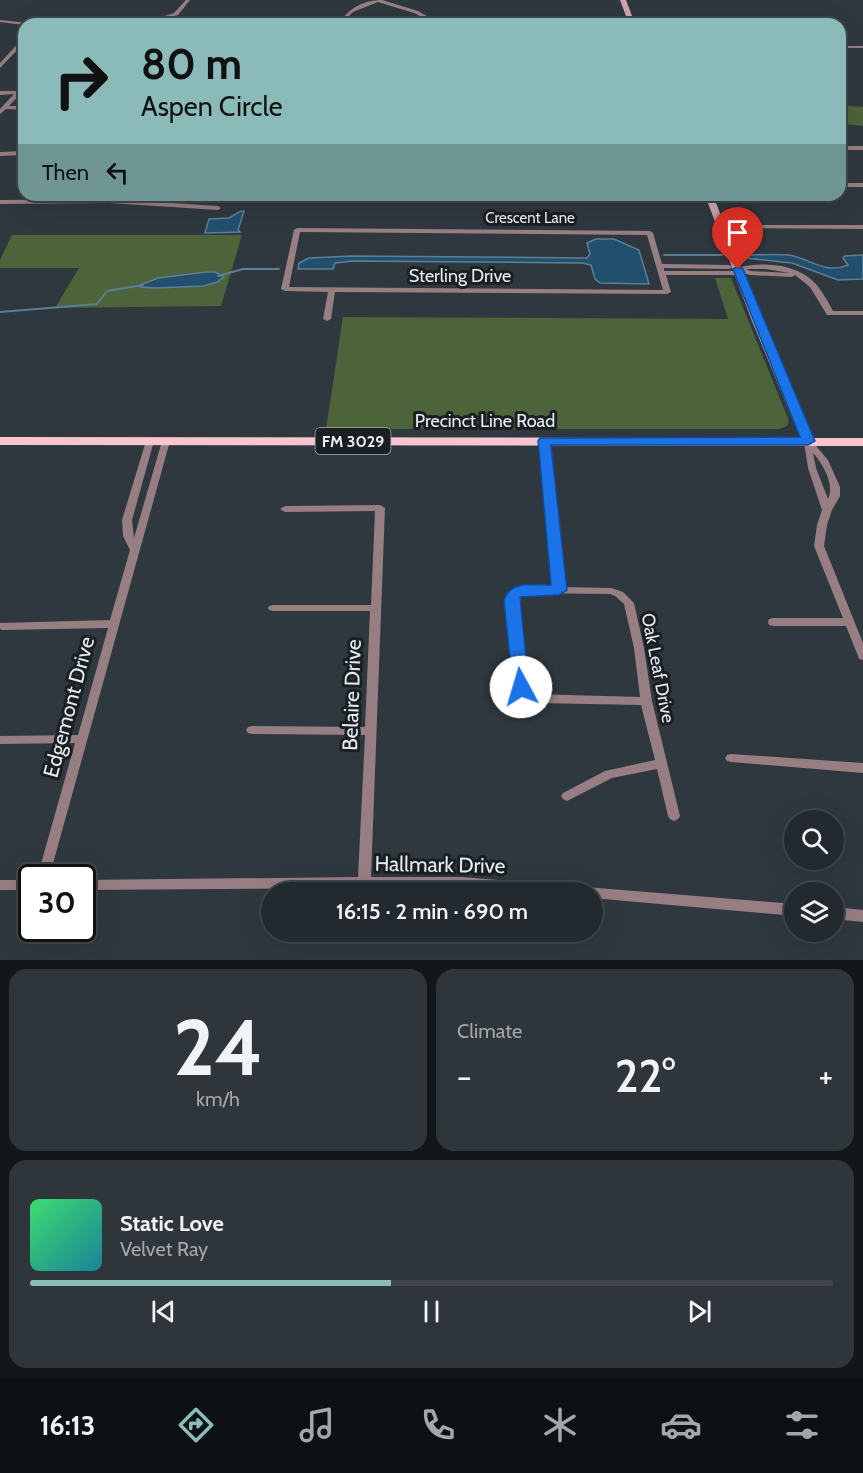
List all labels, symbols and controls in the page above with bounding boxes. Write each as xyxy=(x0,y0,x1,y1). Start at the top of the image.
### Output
text: 80 m xyxy=(141,38,242,90)
icon: right xyxy=(42,42,120,120)
text: Aspen Circle xyxy=(141,90,283,123)
icon: left xyxy=(101,156,134,189)
text: Then xyxy=(42,159,89,186)
pin xyxy=(712,207,763,269)
street label: Crescent Lane xyxy=(485,209,575,227)
icon: arrive xyxy=(721,216,754,249)
street label: Sterling Drive xyxy=(409,265,511,287)
street label: Precinct Line Road xyxy=(415,410,555,432)
road number: FM 3029 xyxy=(316,428,391,454)
street label: Oak Leaf Drive xyxy=(637,611,679,725)
street label: Edgemont Drive xyxy=(38,634,99,780)
street label: Belaire Drive xyxy=(337,638,366,751)
position arrow xyxy=(489,655,553,719)
map controls xyxy=(784,810,844,942)
button: search xyxy=(784,810,844,870)
street label: Hallmark Drive xyxy=(374,851,506,878)
speed limit sign: 30 xyxy=(18,864,96,942)
button: layers xyxy=(784,882,844,942)
text: 16:15 · 2 min · 690 m xyxy=(336,898,528,925)
text: 24 xyxy=(173,1000,263,1095)
text: Climate xyxy=(457,1019,522,1043)
text: 22° xyxy=(615,1049,675,1103)
text: − xyxy=(457,1056,472,1096)
text: + xyxy=(818,1056,833,1096)
text: km/h xyxy=(196,1087,240,1111)
text: Static Love xyxy=(120,1210,224,1237)
text: Velvet Ray xyxy=(120,1237,208,1261)
icon: previous xyxy=(147,1295,180,1328)
icon: pause xyxy=(415,1295,448,1328)
icon: next xyxy=(683,1295,716,1328)
icon: directions xyxy=(175,1404,217,1446)
icon: music xyxy=(296,1404,338,1446)
icon: phone xyxy=(417,1404,459,1446)
icon: climate xyxy=(539,1404,581,1446)
icon: car xyxy=(660,1404,702,1446)
icon: filters xyxy=(781,1404,823,1446)
text: 16:13 xyxy=(40,1409,95,1442)

